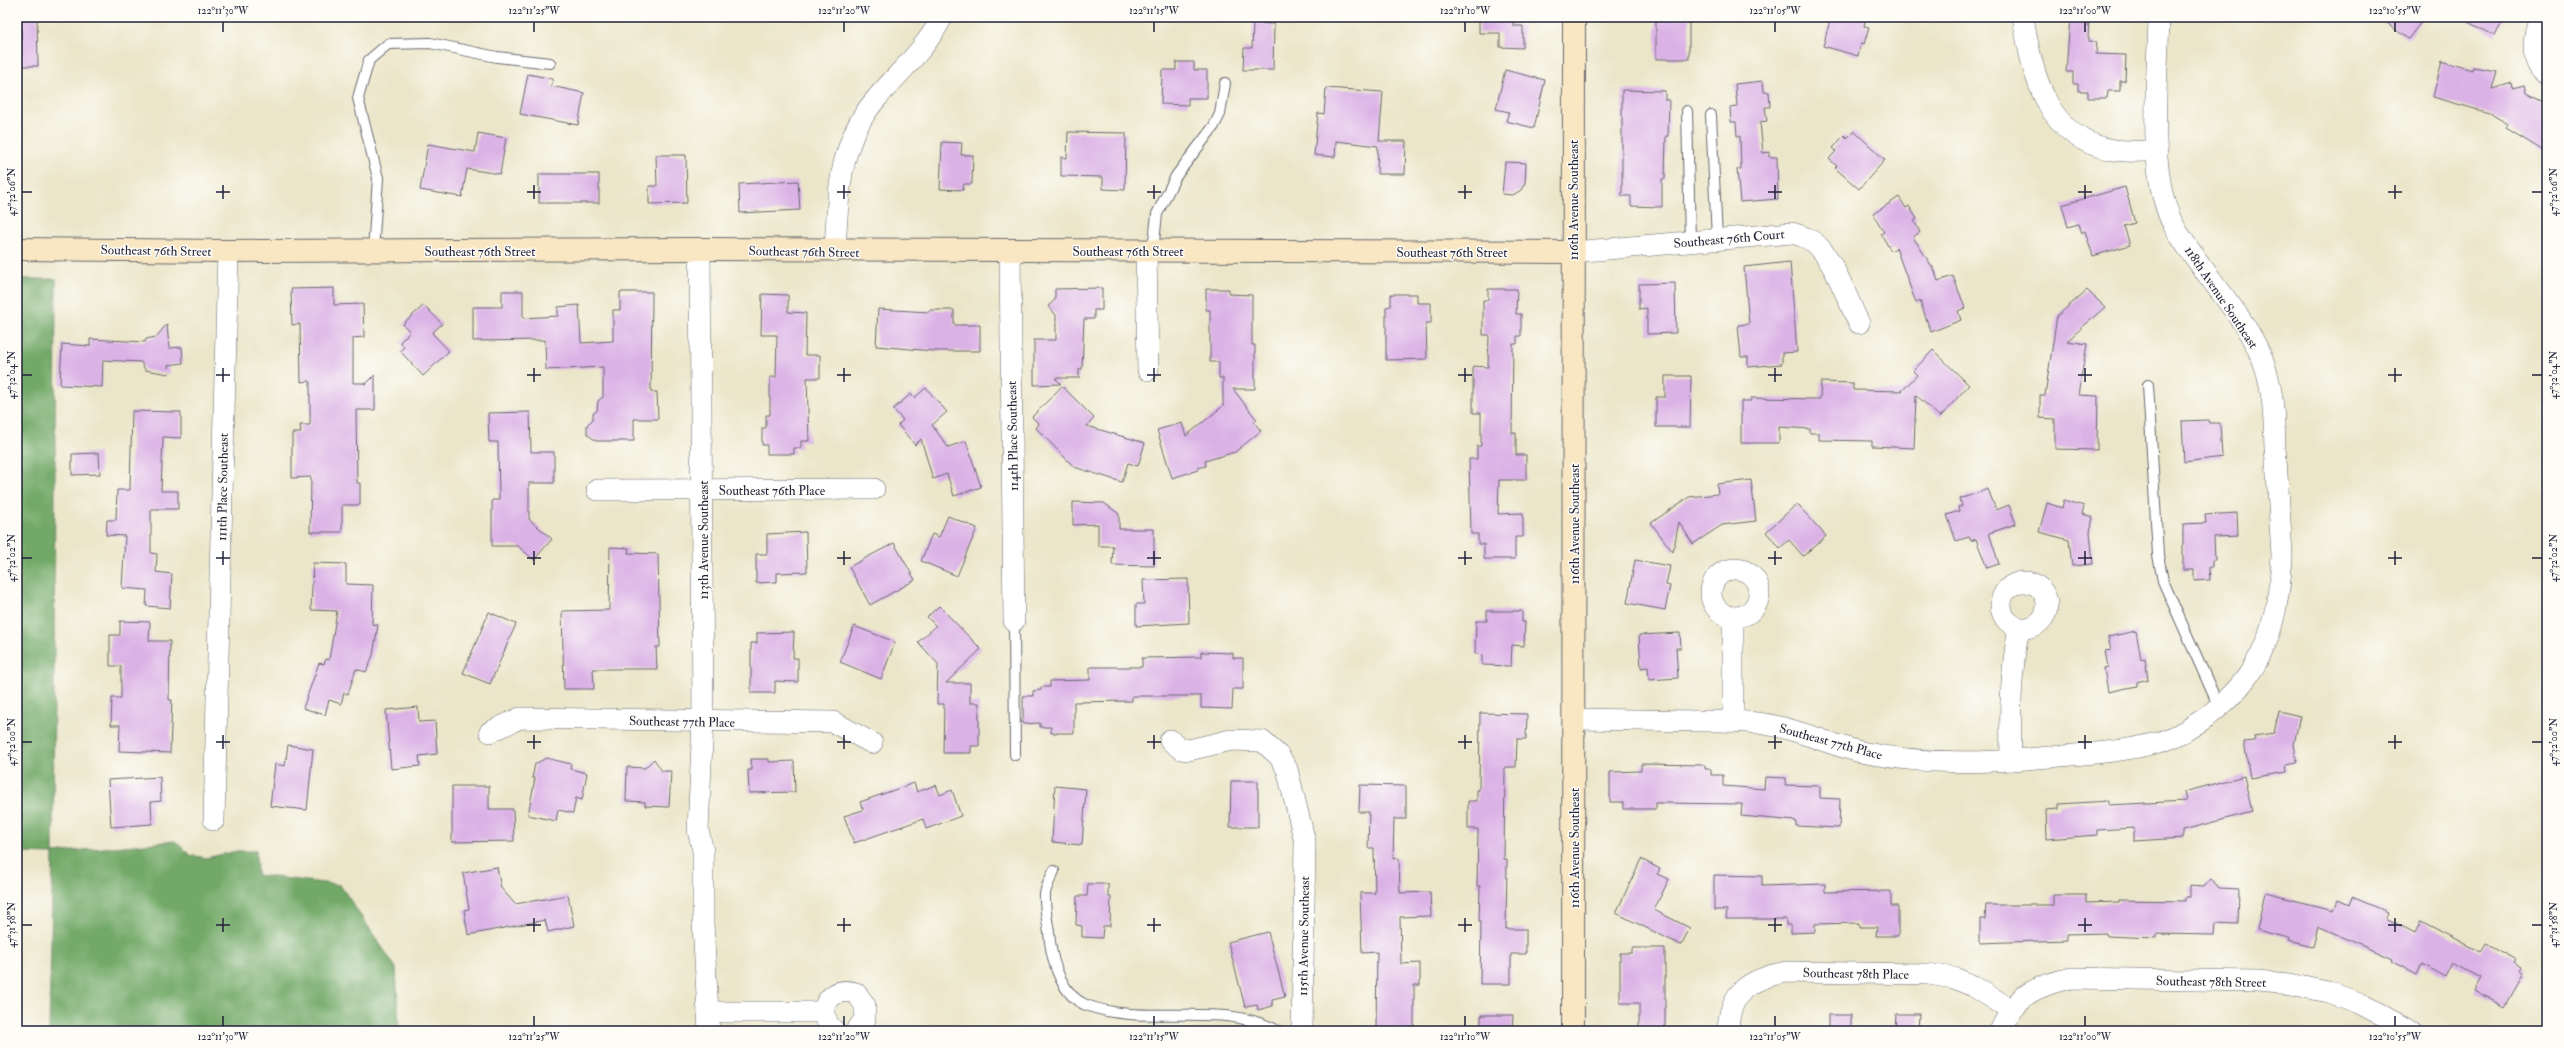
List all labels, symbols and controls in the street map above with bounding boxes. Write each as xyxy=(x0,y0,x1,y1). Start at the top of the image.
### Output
text: 122°11'30"W xyxy=(198,5,249,17)
text: 122°11'25"W xyxy=(509,5,560,17)
text: 122°11'20"W xyxy=(818,5,871,17)
text: 122°11'15"W xyxy=(1129,5,1180,17)
text: 122°11'10"W xyxy=(1440,5,1491,17)
text: 122°11'05"W xyxy=(1749,5,1801,17)
text: 122°11'00"W xyxy=(2059,5,2112,17)
text: 122°10'55"W xyxy=(2369,5,2422,17)
street label: 116th Avenue Southeast xyxy=(1566,140,1582,260)
text: 47°32'06"N xyxy=(6,168,18,216)
text: 47°32'06"N xyxy=(2548,168,2560,216)
street label: Southeast 76th Court xyxy=(1673,226,1785,252)
street label: Southeast 76th Street xyxy=(100,242,212,260)
street label: Southeast 76th Street xyxy=(748,243,860,261)
street label: 118th Avenue Southeast xyxy=(2181,243,2261,352)
street label: Southeast 76th Street xyxy=(424,244,536,260)
street label: Southeast 76th Street xyxy=(1072,244,1184,260)
street label: Southeast 76th Street xyxy=(1396,245,1508,261)
text: 47°32'04"N xyxy=(6,351,18,399)
text: 47°32'04"N xyxy=(2548,351,2560,399)
street label: 114th Place Southeast xyxy=(1004,381,1022,491)
street label: 111th Place Southeast xyxy=(214,433,232,541)
street label: 116th Avenue Southeast xyxy=(1567,464,1583,584)
street label: 113th Avenue Southeast xyxy=(696,480,712,600)
street label: Southeast 76th Place xyxy=(719,483,826,499)
text: 47°32'02"N xyxy=(6,534,18,582)
text: 47°32'02"N xyxy=(2548,534,2560,582)
street label: Southeast 77th Place xyxy=(629,713,736,731)
text: 47°32'00"N xyxy=(6,718,18,766)
text: 47°32'00"N xyxy=(2548,718,2560,766)
street label: Southeast 77th Place xyxy=(1777,721,1885,764)
street label: 116th Avenue Southeast xyxy=(1567,788,1583,908)
street label: 115th Avenue Southeast xyxy=(1295,876,1313,996)
text: 47°31'58"N xyxy=(6,902,18,948)
text: 47°31'58"N xyxy=(2548,902,2560,948)
street label: Southeast 78th Place xyxy=(1803,965,1910,983)
street label: Southeast 78th Street xyxy=(2156,973,2266,991)
text: 122°11'30"W xyxy=(198,1031,249,1043)
text: 122°11'25"W xyxy=(509,1031,560,1043)
text: 122°11'20"W xyxy=(818,1031,871,1043)
text: 122°11'15"W xyxy=(1129,1031,1180,1043)
text: 122°11'10"W xyxy=(1440,1031,1491,1043)
text: 122°11'05"W xyxy=(1749,1031,1801,1043)
text: 122°11'00"W xyxy=(2059,1031,2112,1043)
text: 122°10'55"W xyxy=(2369,1031,2422,1043)

